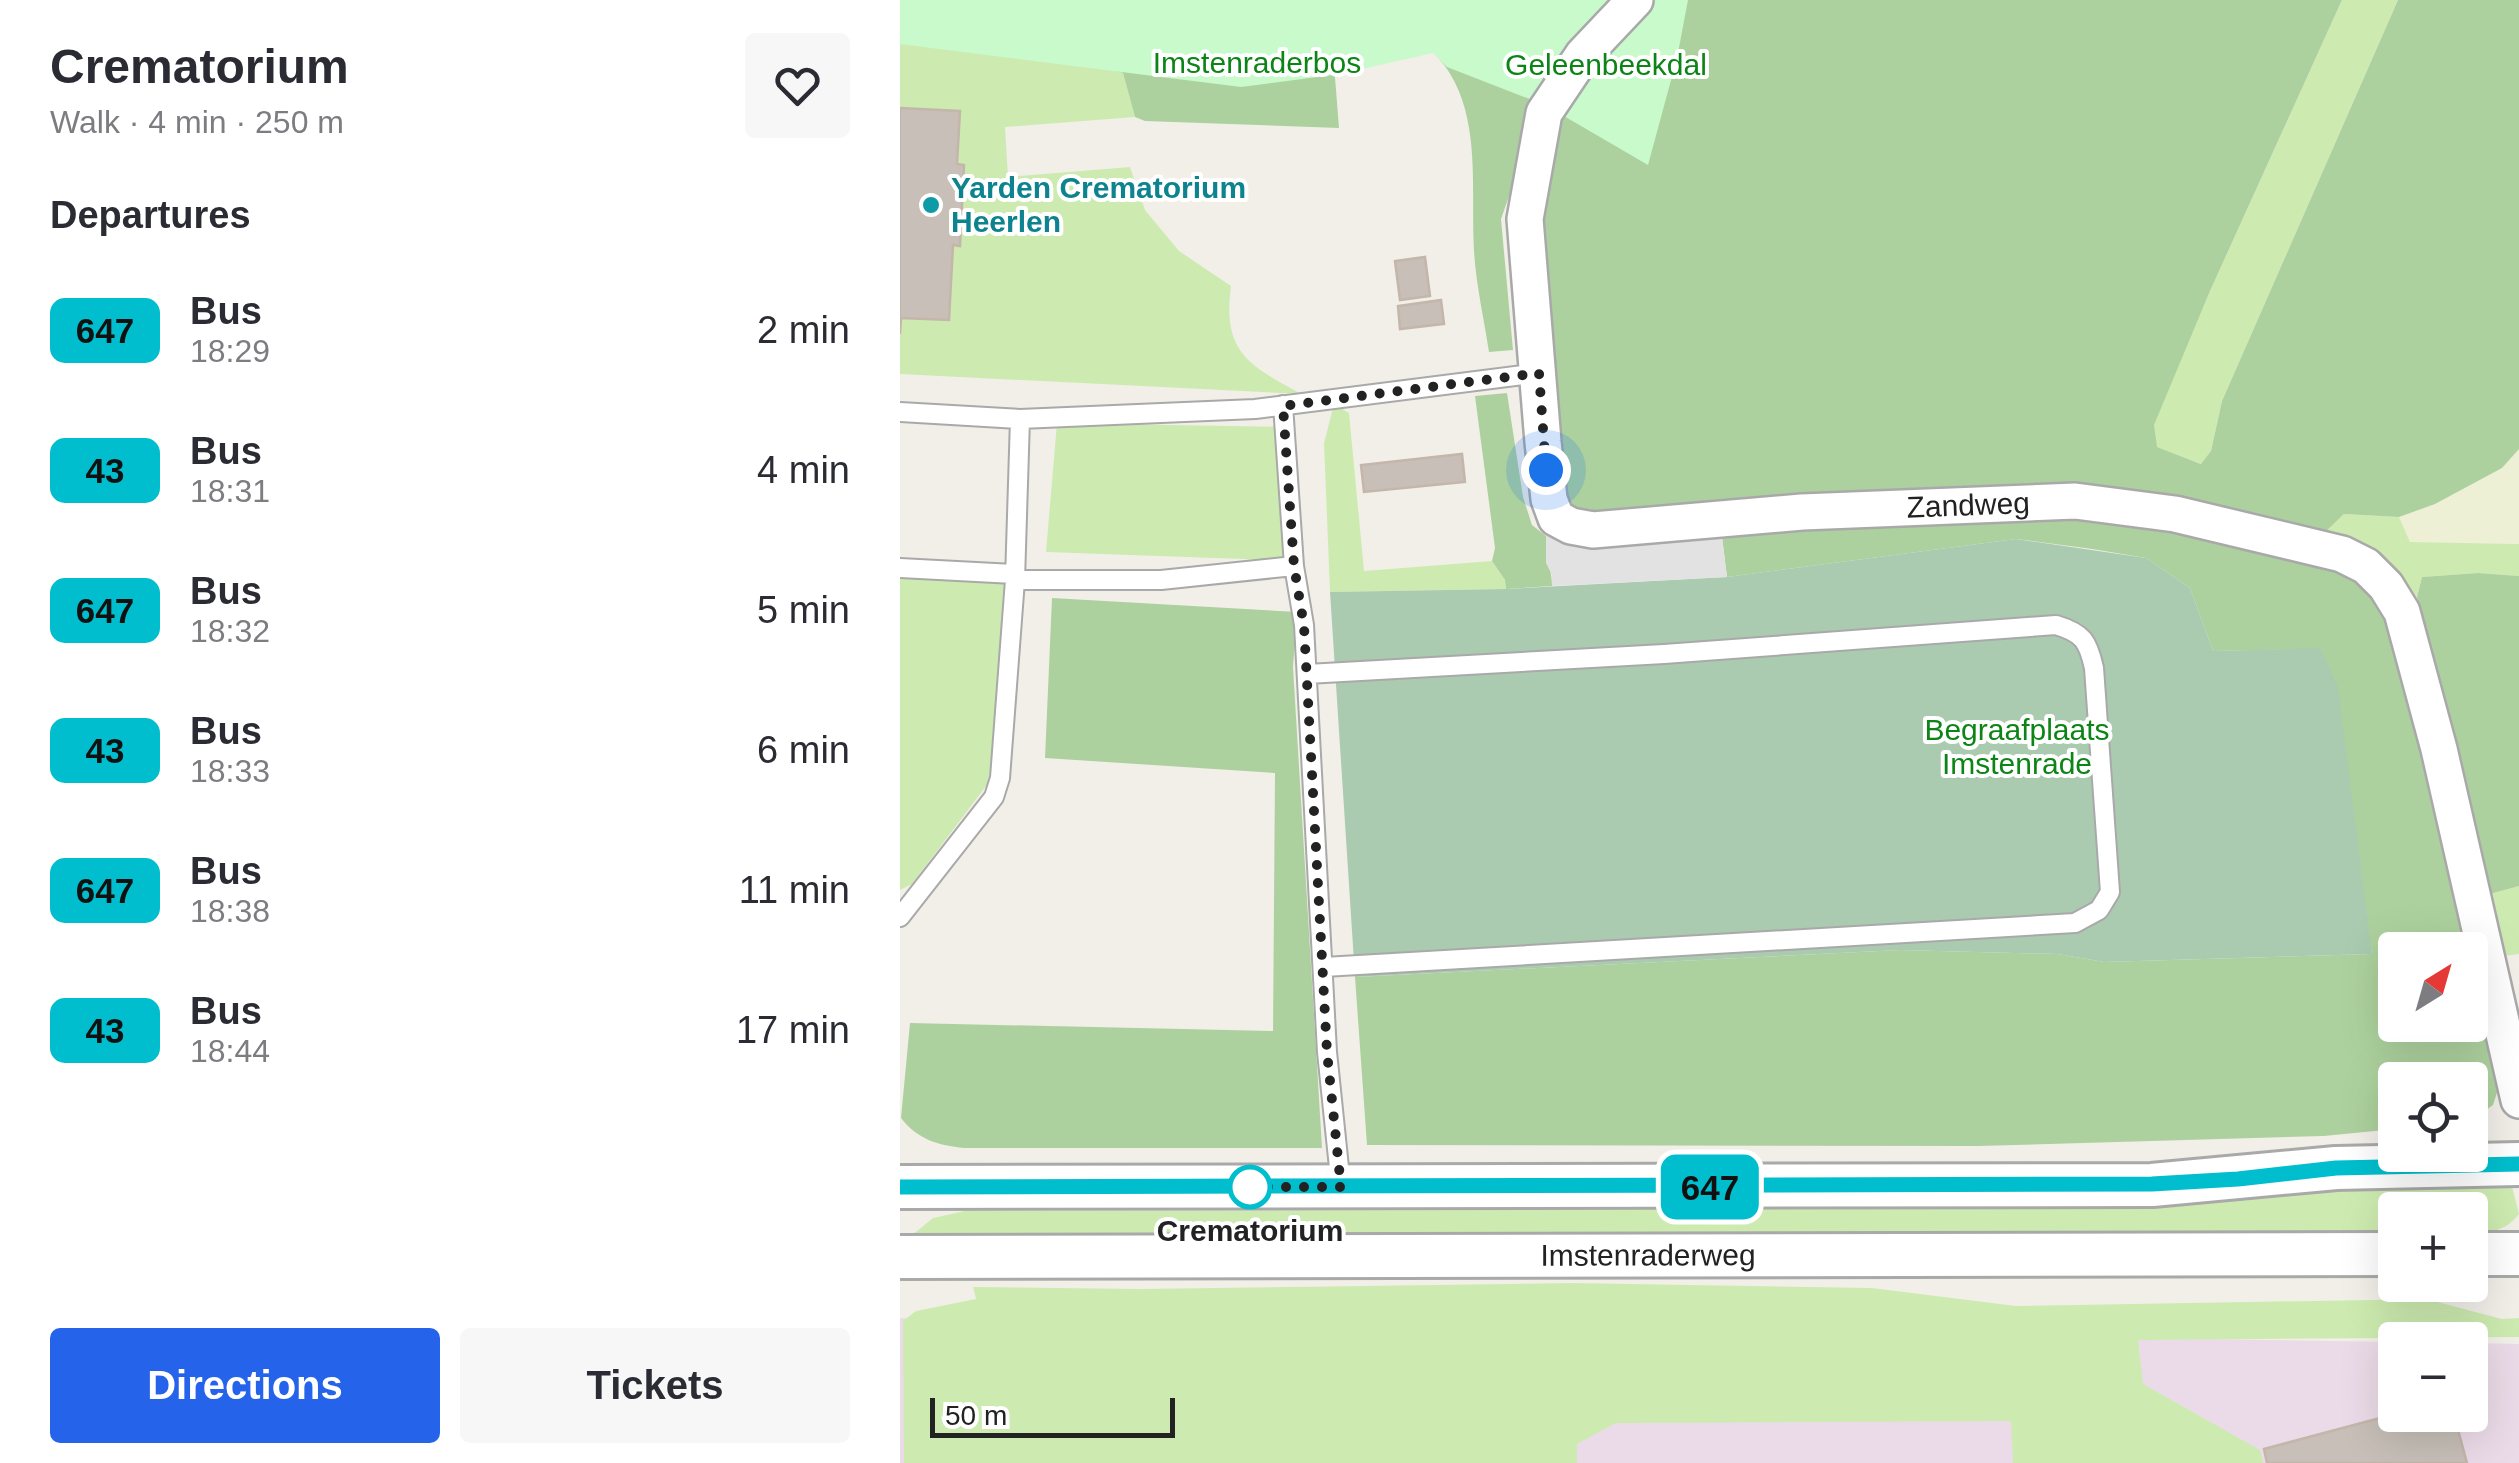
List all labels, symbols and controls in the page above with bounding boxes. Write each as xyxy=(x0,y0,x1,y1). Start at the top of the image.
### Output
button: heart xyxy=(745,33,850,138)
text: Crematorium xyxy=(50,40,349,93)
park label: Imstenraderbos xyxy=(1153,46,1361,79)
park label: Geleenbeekdal xyxy=(1505,48,1707,81)
text: Walk · 4 min · 250 m xyxy=(50,104,344,140)
place label: Yarden Crematorium Heerlen xyxy=(951,171,1246,238)
text: Departures xyxy=(50,194,251,236)
marker: Yarden Crematorium Heerlen xyxy=(920,194,942,216)
text: Bus xyxy=(190,290,262,332)
text: 2 min xyxy=(757,309,850,351)
text: 647 xyxy=(76,311,134,350)
text: 18:29 xyxy=(190,333,270,369)
text: Bus xyxy=(190,430,262,472)
your location xyxy=(1521,445,1571,495)
text: 4 min xyxy=(757,449,850,491)
text: 43 xyxy=(86,451,124,490)
text: 18:31 xyxy=(190,473,270,509)
street label: Zandweg xyxy=(1906,486,2030,524)
text: Bus xyxy=(190,570,262,612)
text: 5 min xyxy=(757,589,850,631)
text: 647 xyxy=(76,591,134,630)
text: 18:32 xyxy=(190,613,270,649)
text: Bus xyxy=(190,710,262,752)
park label: Begraafplaats Imstenrade xyxy=(1924,713,2110,780)
text: 6 min xyxy=(757,729,850,771)
text: 43 xyxy=(86,731,124,770)
text: 18:33 xyxy=(190,753,270,789)
text: Bus xyxy=(190,850,262,892)
text: 11 min xyxy=(739,869,850,911)
text: 647 xyxy=(76,871,134,910)
text: 18:38 xyxy=(190,893,270,929)
north arrow xyxy=(2378,932,2488,1042)
map controls xyxy=(2378,932,2488,1432)
text: Bus xyxy=(190,990,262,1032)
text: 17 min xyxy=(736,1009,850,1051)
text: 43 xyxy=(86,1011,124,1050)
text: 18:44 xyxy=(190,1033,270,1069)
button: locate xyxy=(2378,1062,2488,1172)
line badge: 647 xyxy=(1652,1154,1768,1220)
marker: Crematorium xyxy=(1229,1166,1271,1208)
text: 647 xyxy=(1681,1168,1739,1207)
button: + xyxy=(2378,1192,2488,1302)
place label: Crematorium xyxy=(1157,1214,1343,1247)
street label: Imstenraderweg xyxy=(1540,1238,1756,1272)
button: − xyxy=(2378,1322,2488,1432)
button: Directions xyxy=(50,1328,440,1443)
button: Tickets xyxy=(460,1328,850,1443)
scale bar xyxy=(930,1393,1175,1438)
text: 50 m xyxy=(945,1400,1007,1431)

